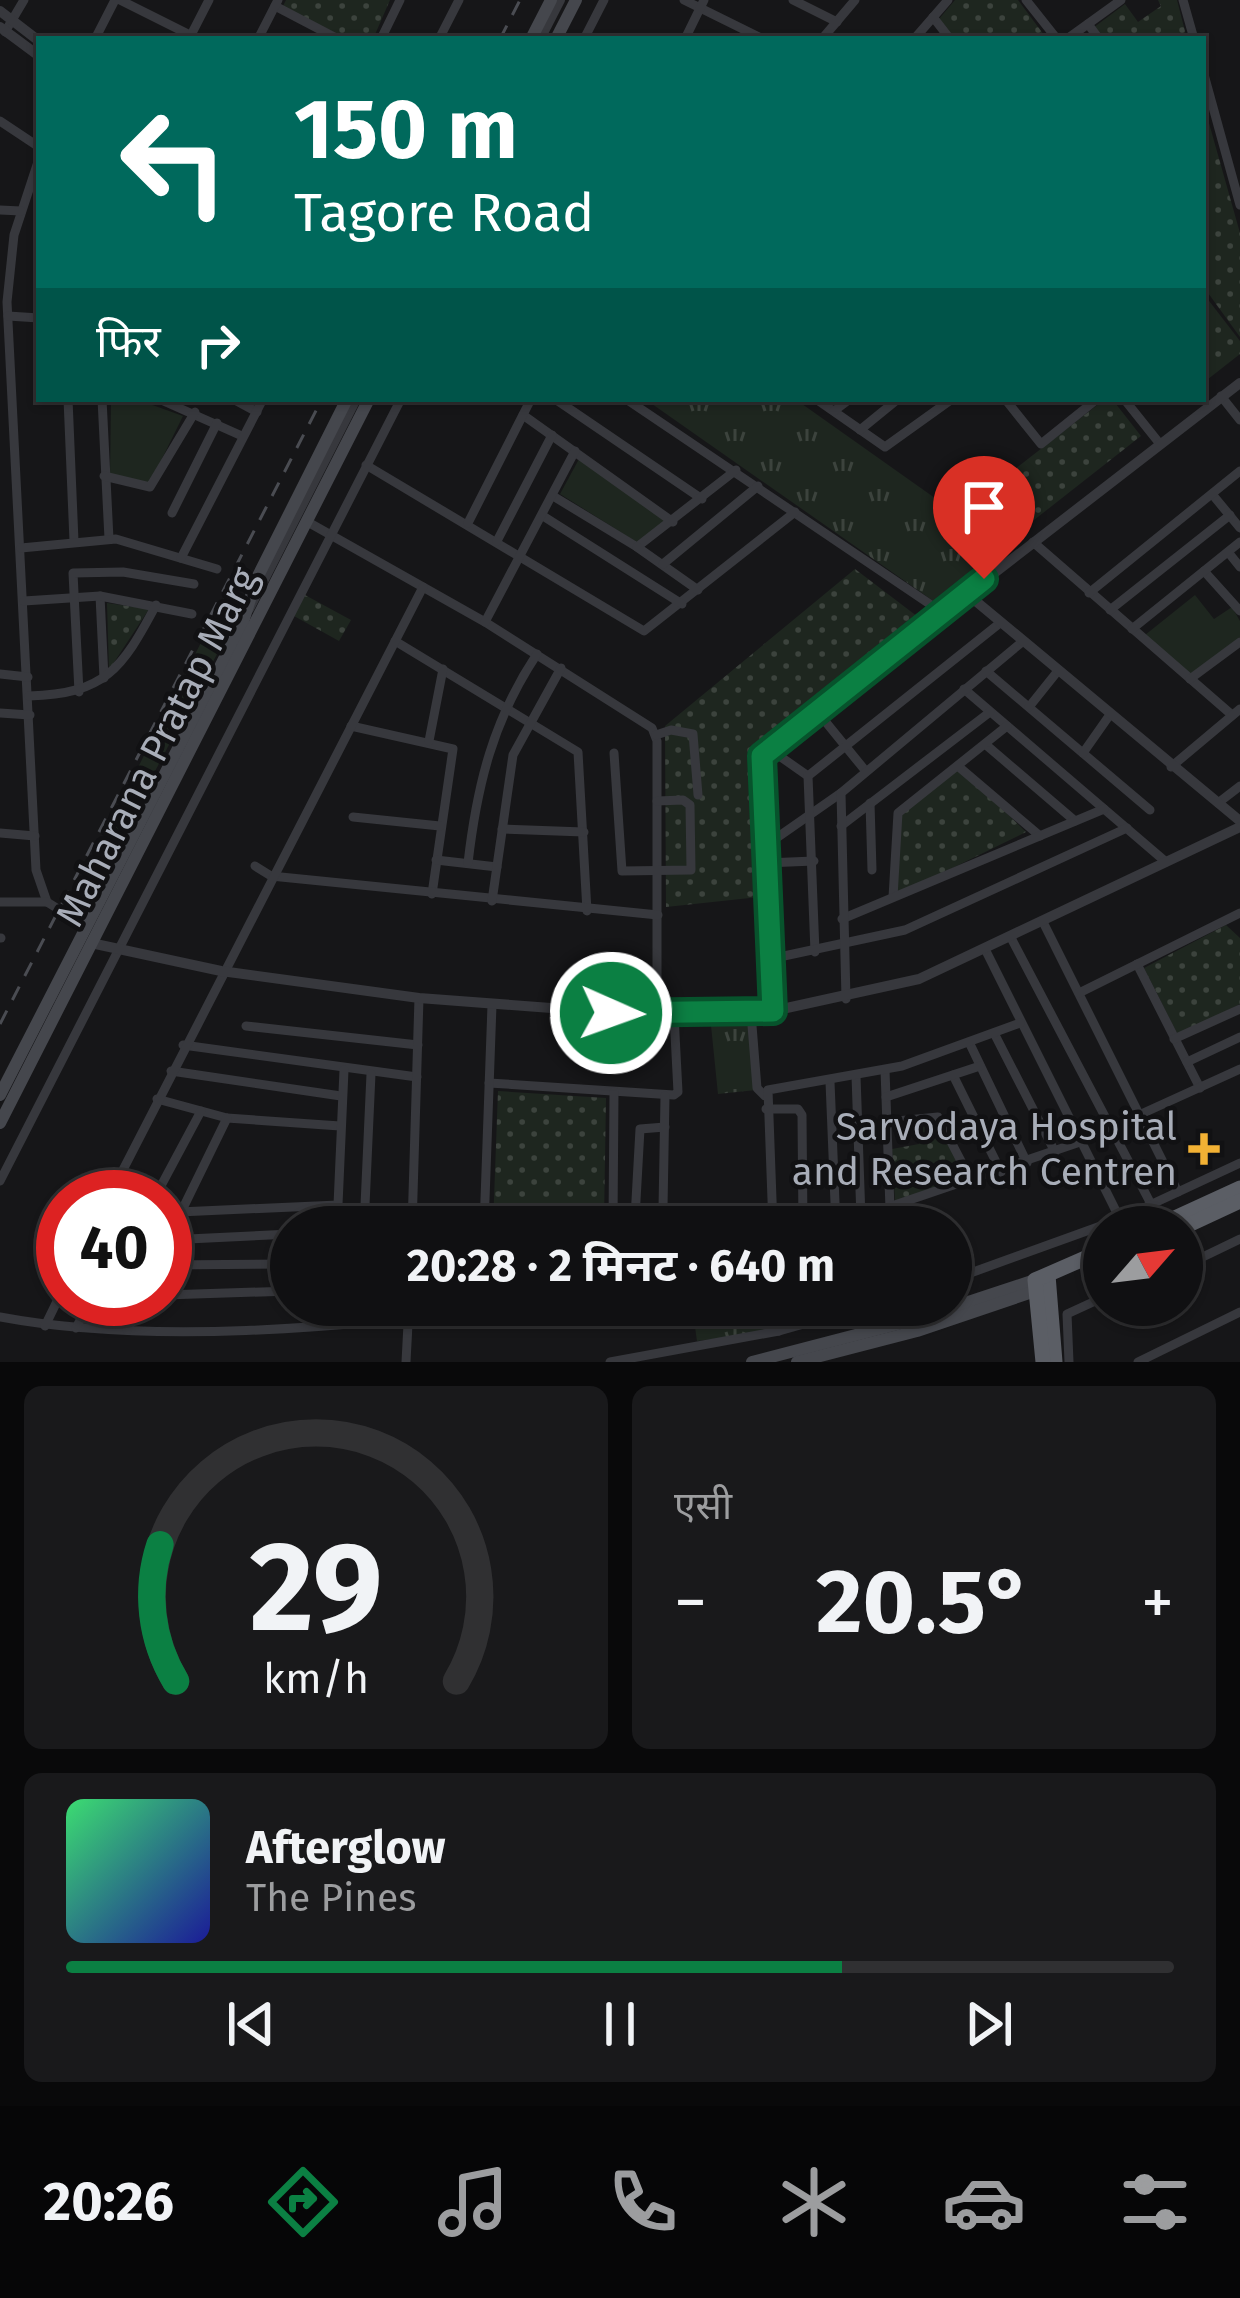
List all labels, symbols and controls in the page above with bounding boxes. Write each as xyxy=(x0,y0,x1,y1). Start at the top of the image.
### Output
text: 150 m xyxy=(294,79,518,180)
icon: left xyxy=(96,84,252,240)
text: Tagore Road xyxy=(294,181,594,245)
icon: right xyxy=(185,312,251,378)
text: फिर xyxy=(96,315,161,369)
pin xyxy=(933,456,1035,579)
icon: arrive xyxy=(951,474,1017,540)
street label: Maharana Pratap Marg xyxy=(46,559,268,934)
position arrow xyxy=(548,950,674,1076)
place label: Sarvodaya Hospital and Research Centren xyxy=(792,1104,1177,1195)
marker: Sarvodaya Hospital and Research Centren xyxy=(1188,1133,1220,1165)
speed limit sign: 40 xyxy=(36,1170,192,1326)
north arrow xyxy=(1083,1206,1203,1326)
map controls xyxy=(1083,1206,1203,1326)
text: 20:28 · 2 मिनट · 640 m xyxy=(407,1239,835,1293)
text: एसी xyxy=(674,1483,732,1529)
text: 29 xyxy=(249,1513,383,1663)
text: 20.5° xyxy=(816,1548,1032,1656)
text: − xyxy=(674,1563,707,1642)
text: + xyxy=(1141,1563,1174,1642)
text: km/h xyxy=(263,1652,369,1703)
text: Afterglow xyxy=(246,1821,445,1875)
text: The Pines xyxy=(246,1875,417,1921)
icon: previous xyxy=(218,1991,284,2057)
icon: pause xyxy=(587,1991,653,2057)
icon: next xyxy=(956,1991,1022,2057)
icon: directions xyxy=(261,2160,345,2244)
icon: music xyxy=(431,2160,515,2244)
icon: phone xyxy=(601,2160,685,2244)
icon: climate xyxy=(772,2160,856,2244)
icon: car xyxy=(942,2160,1026,2244)
icon: filters xyxy=(1113,2160,1197,2244)
text: 20:26 xyxy=(43,2170,174,2234)

